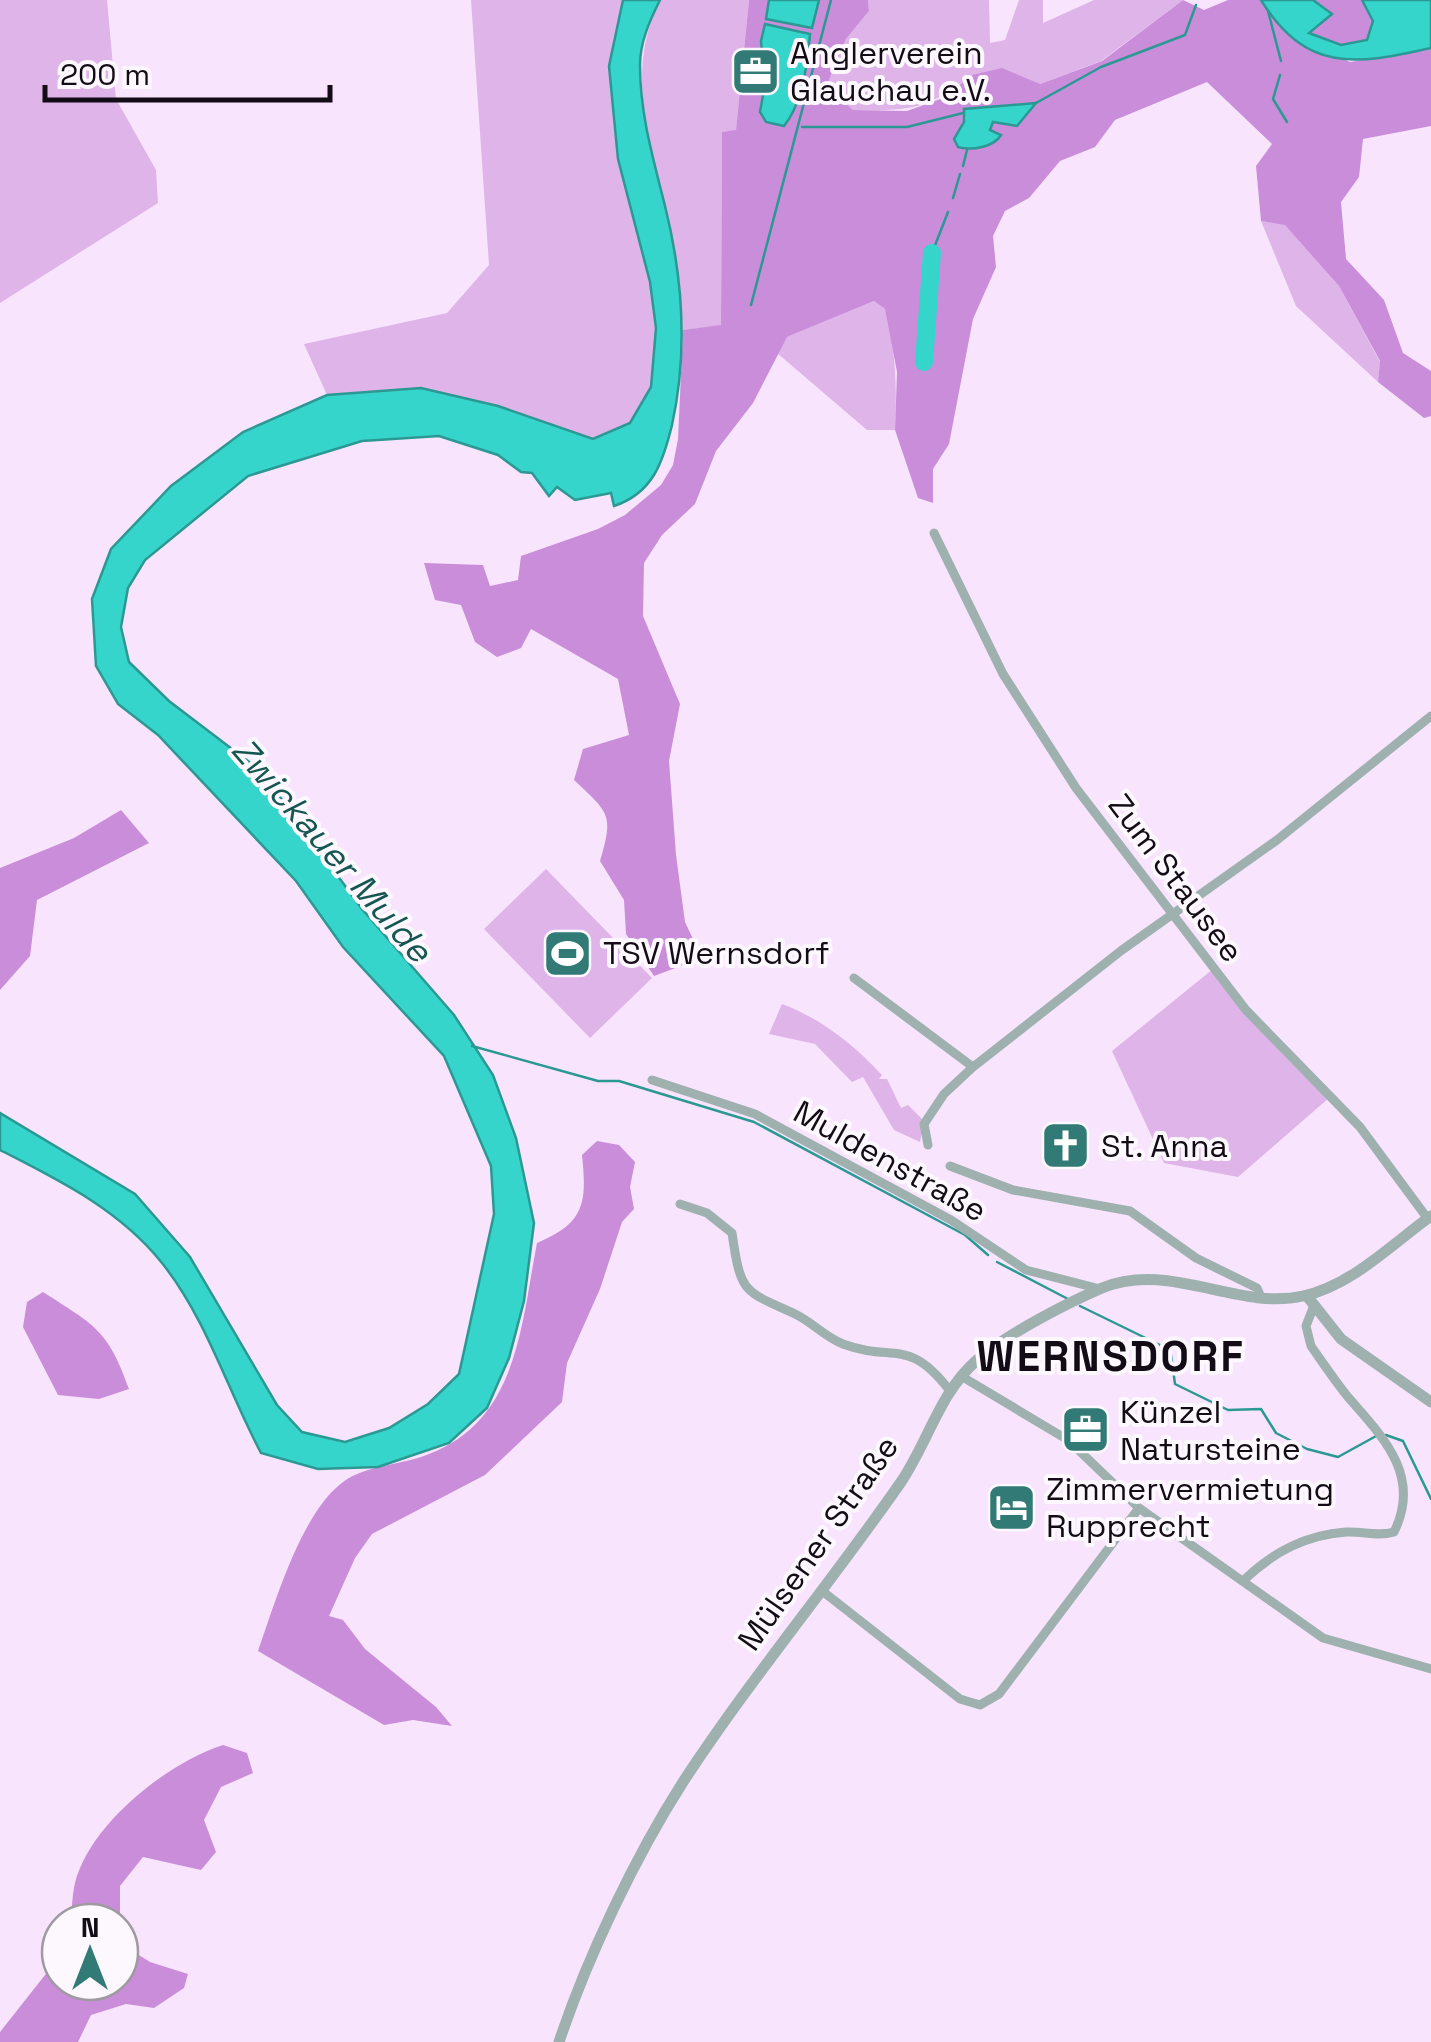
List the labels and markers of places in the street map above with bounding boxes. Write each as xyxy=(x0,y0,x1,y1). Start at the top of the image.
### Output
place label: Anglerverein Glauchau e.V. xyxy=(790,33,991,110)
office icon: Anglerverein Glauchau e.V. xyxy=(729,45,781,97)
sports icon: TSV Wernsdorf xyxy=(542,927,594,979)
place label: TSV Wernsdorf xyxy=(603,933,829,973)
church icon: St. Anna xyxy=(1040,1120,1092,1172)
place label: St. Anna xyxy=(1101,1126,1228,1166)
place label: Künzel Natursteine xyxy=(1120,1392,1301,1469)
office icon: Künzel Natursteine xyxy=(1059,1404,1111,1456)
place label: Zimmervermietung Rupprecht xyxy=(1046,1469,1334,1546)
hotel icon: Zimmervermietung Rupprecht xyxy=(985,1481,1037,1533)

